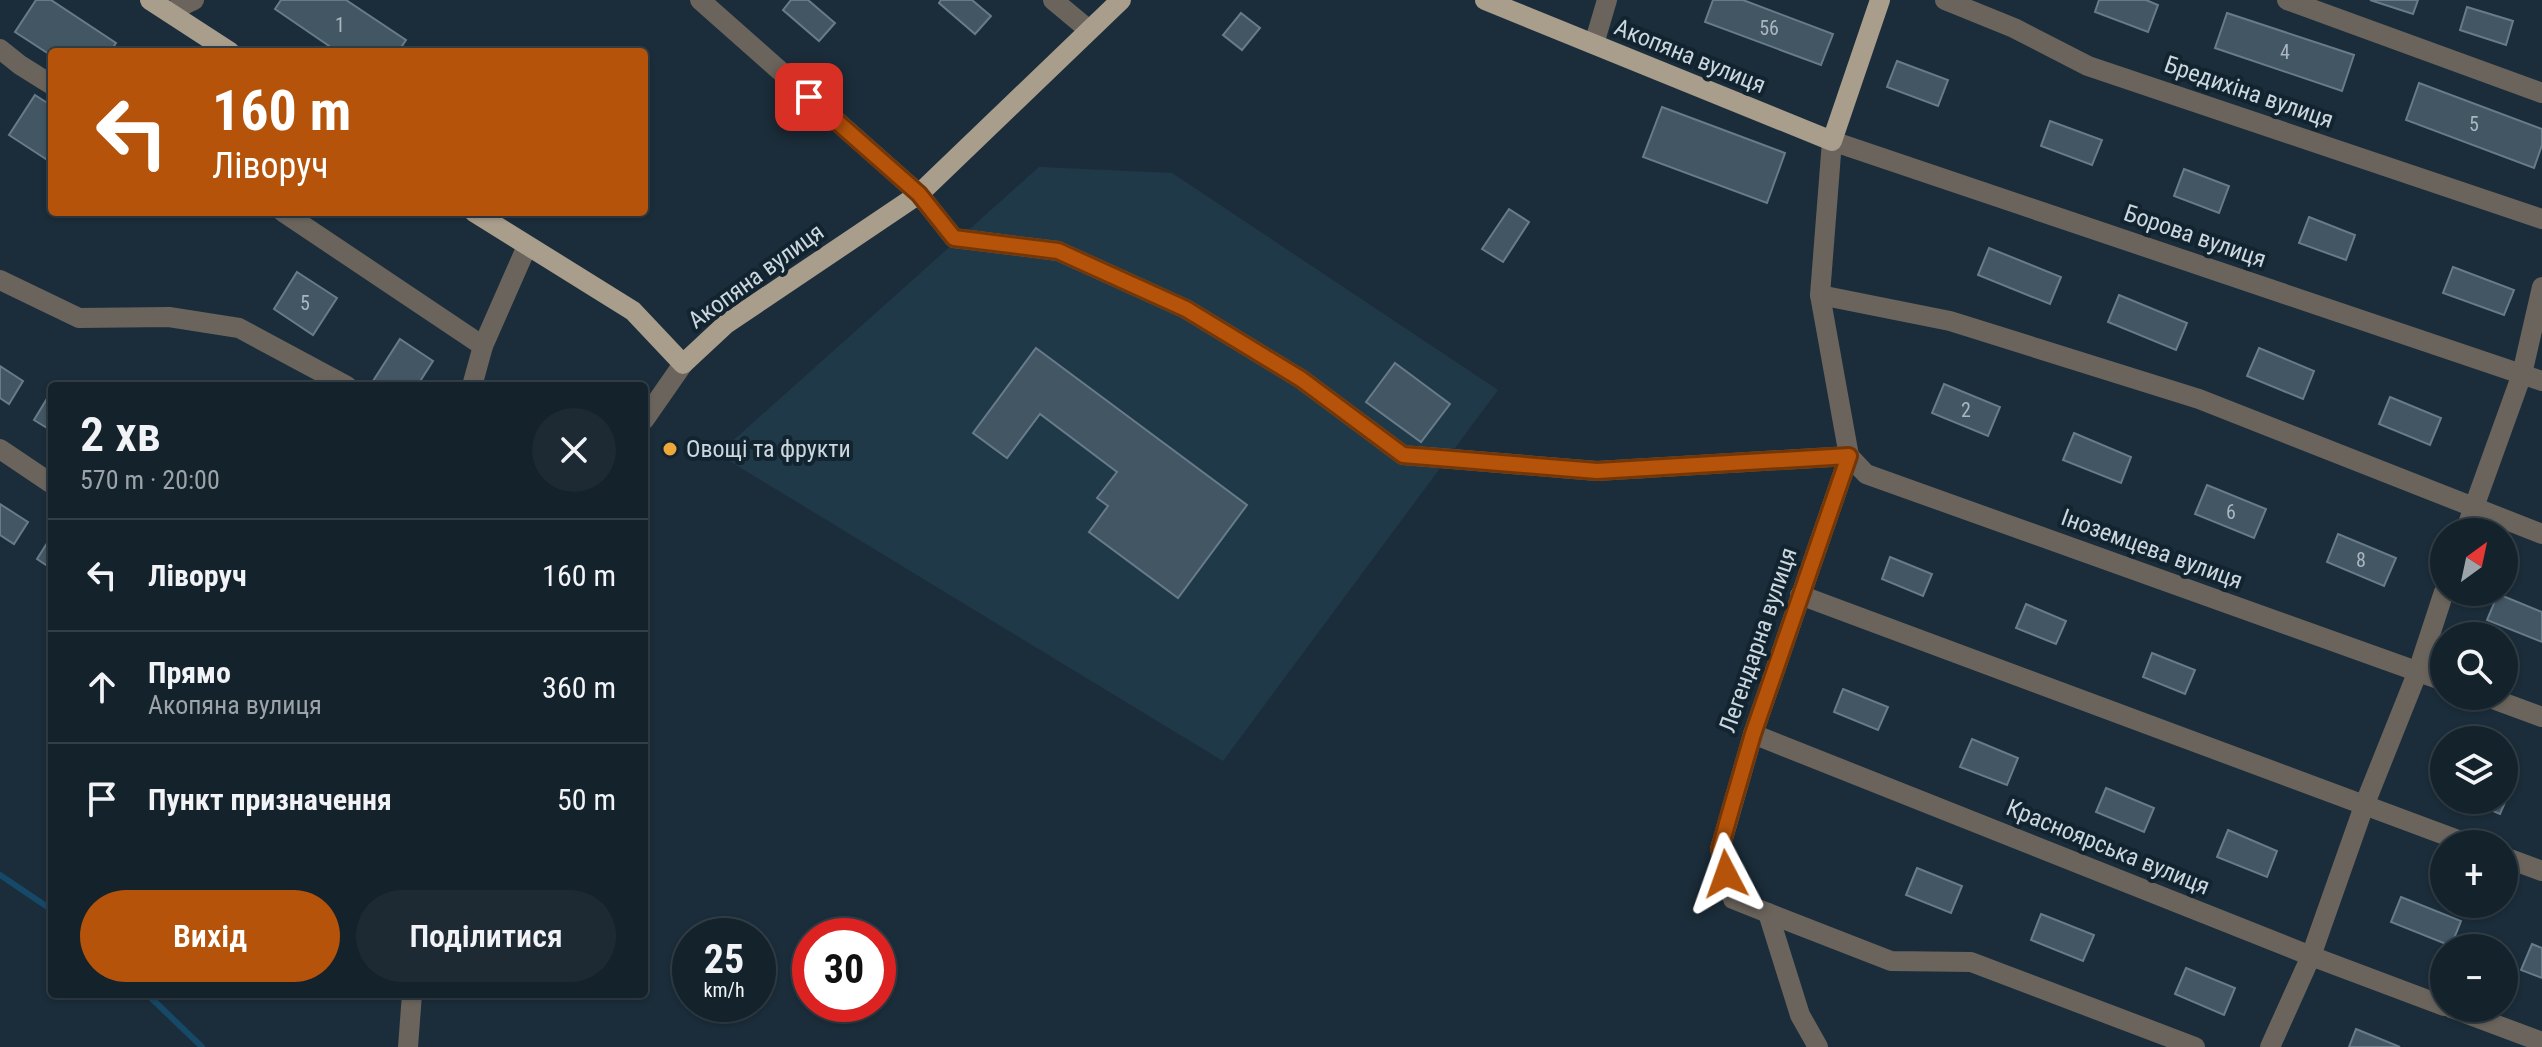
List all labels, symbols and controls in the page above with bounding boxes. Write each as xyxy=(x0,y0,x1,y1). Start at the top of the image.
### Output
house number: 1 xyxy=(335,13,345,37)
street label: Акопяна вулиця xyxy=(1610,13,1770,99)
house number: 56 xyxy=(1759,16,1779,40)
house number: 4 xyxy=(2280,40,2290,64)
street label: Бредихіна вулиця xyxy=(2161,50,2337,134)
pin xyxy=(775,63,843,131)
icon: arrive xyxy=(787,75,831,119)
text: 160 m xyxy=(212,78,351,144)
icon: left xyxy=(80,80,184,184)
house number: 5 xyxy=(2469,112,2479,136)
text: Ліворуч xyxy=(212,145,328,187)
street label: Борова вулиця xyxy=(2120,199,2270,273)
street label: Акопяна вулиця xyxy=(683,218,829,334)
house number: 5 xyxy=(300,291,310,315)
house number: 2 xyxy=(1961,398,1971,422)
text: 2 хв xyxy=(80,406,161,463)
button: close xyxy=(532,408,616,492)
place label: Овощі та фрукти xyxy=(686,435,851,463)
marker: Овощі та фрукти xyxy=(661,440,679,458)
text: 570 m · 20:00 xyxy=(80,465,220,495)
house number: 6 xyxy=(2226,500,2236,524)
street label: Іноземцева вулиця xyxy=(2058,503,2246,595)
north arrow xyxy=(2430,518,2518,606)
map controls xyxy=(2430,518,2518,1022)
street label: Легендарна вулиця xyxy=(1713,544,1803,736)
house number: 8 xyxy=(2356,548,2366,572)
icon: left xyxy=(80,553,124,597)
text: Ліворуч xyxy=(148,558,247,593)
text: 160 m xyxy=(542,558,616,593)
button: search xyxy=(2430,622,2518,710)
text: Прямо xyxy=(148,655,231,690)
icon: ahead xyxy=(80,665,124,709)
text: 360 m xyxy=(542,670,616,705)
text: Акопяна вулиця xyxy=(148,690,322,720)
button: layers xyxy=(2430,726,2518,814)
icon: arrive xyxy=(80,777,124,821)
text: Пункт призначення xyxy=(148,782,392,817)
text: 50 m xyxy=(557,782,616,817)
street label: Красноярська вулиця xyxy=(2002,793,2214,901)
button: + xyxy=(2430,830,2518,918)
position arrow xyxy=(1684,832,1768,916)
button: Вихід xyxy=(80,890,340,982)
button: Поділитися xyxy=(356,890,616,982)
speed limit sign: 30 xyxy=(792,918,896,1022)
button: − xyxy=(2430,934,2518,1022)
text: 25 xyxy=(704,936,744,983)
text: km/h xyxy=(703,978,745,1002)

